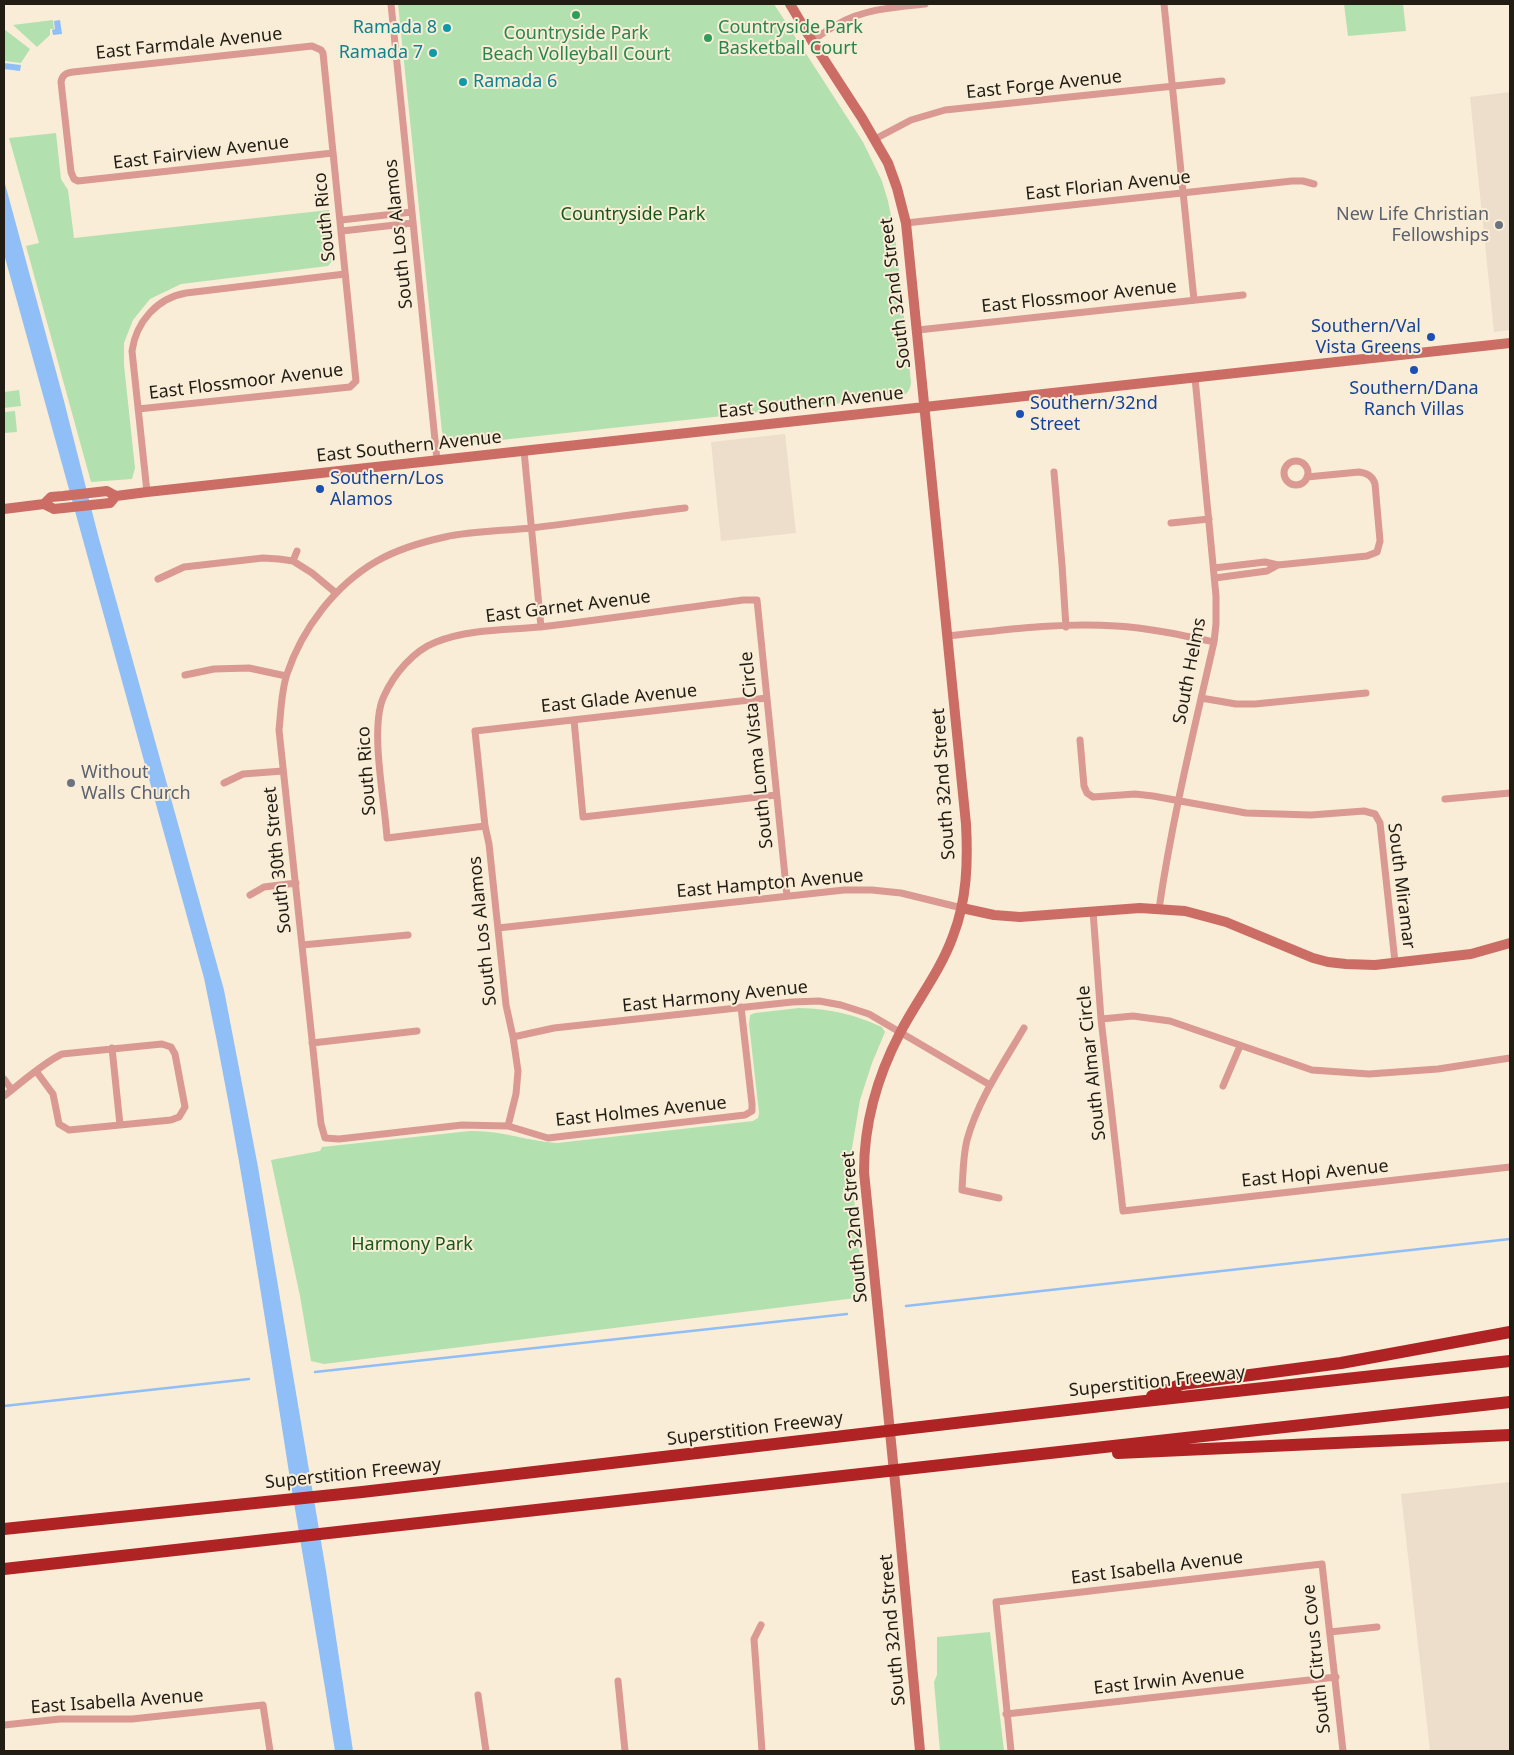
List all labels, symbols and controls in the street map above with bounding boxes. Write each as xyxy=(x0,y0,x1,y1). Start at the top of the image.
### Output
marker: Countryside Park Beach Volleyball Court xyxy=(570,9,582,21)
place label: Ramada 8 xyxy=(353,17,437,39)
place label: Countryside Park Basketball Court xyxy=(718,17,863,59)
marker: Ramada 8 xyxy=(441,22,453,34)
street label: East Farmdale Avenue xyxy=(95,23,283,65)
place label: Countryside Park Beach Volleyball Court xyxy=(482,23,670,66)
marker: Countryside Park Basketball Court xyxy=(702,32,714,44)
place label: Ramada 7 xyxy=(339,42,423,64)
marker: Ramada 7 xyxy=(427,47,439,59)
street label: East Forge Avenue xyxy=(965,66,1123,104)
place label: Ramada 6 xyxy=(473,71,557,93)
marker: Ramada 6 xyxy=(457,76,469,88)
street label: East Fairview Avenue xyxy=(112,131,290,175)
street label: South Los Alamos xyxy=(380,158,418,310)
street label: East Florian Avenue xyxy=(1024,167,1192,205)
street label: South Rico xyxy=(310,171,340,263)
park label: Countryside Park xyxy=(561,204,705,226)
place label: New Life Christian Fellowships xyxy=(1336,204,1489,246)
street label: South 32nd Street xyxy=(876,216,916,370)
marker: New Life Christian Fellowships xyxy=(1493,219,1505,231)
street label: East Flossmoor Avenue xyxy=(980,276,1178,318)
place label: Southern/Val Vista Greens xyxy=(1311,316,1421,358)
marker: Southern/Val Vista Greens xyxy=(1425,331,1437,343)
street label: East Flossmoor Avenue xyxy=(147,359,345,405)
marker: Southern/Dana Ranch Villas xyxy=(1408,364,1420,376)
place label: Southern/Dana Ranch Villas xyxy=(1349,378,1479,420)
street label: East Southern Avenue xyxy=(717,383,905,423)
place label: Southern/32nd Street xyxy=(1030,393,1158,436)
marker: Southern/32nd Street xyxy=(1014,408,1026,420)
street label: East Southern Avenue xyxy=(315,427,503,467)
place label: Southern/Los Alamos xyxy=(330,468,444,510)
marker: Southern/Los Alamos xyxy=(314,483,326,495)
street label: East Garnet Avenue xyxy=(484,586,652,628)
street label: South Helms xyxy=(1169,616,1211,726)
street label: South Loma Vista Circle xyxy=(736,650,778,850)
street label: East Glade Avenue xyxy=(540,680,698,718)
street label: South 32nd Street xyxy=(928,707,960,861)
street label: South Rico xyxy=(353,726,381,816)
place label: Without Walls Church xyxy=(81,762,191,804)
marker: Without Walls Church xyxy=(65,777,77,789)
street label: South 30th Street xyxy=(260,786,296,934)
street label: South Miramar xyxy=(1383,822,1419,950)
street label: South Los Alamos xyxy=(464,855,502,1007)
street label: East Hampton Avenue xyxy=(676,865,864,903)
street label: East Harmony Avenue xyxy=(621,977,809,1017)
street label: South Almar Circle xyxy=(1073,984,1111,1142)
street label: East Holmes Avenue xyxy=(554,1092,728,1132)
street label: South 32nd Street xyxy=(838,1150,872,1304)
street label: East Hopi Avenue xyxy=(1240,1156,1390,1192)
park label: Harmony Park xyxy=(351,1234,473,1256)
street label: Superstition Freeway xyxy=(1068,1362,1246,1402)
street label: Superstition Freeway xyxy=(666,1407,844,1451)
street label: Superstition Freeway xyxy=(264,1454,442,1494)
street label: East Isabella Avenue xyxy=(1070,1547,1244,1589)
street label: South 32nd Street xyxy=(876,1553,910,1707)
street label: South Citrus Cove xyxy=(1298,1583,1336,1735)
street label: East Irwin Avenue xyxy=(1093,1662,1245,1700)
street label: East Isabella Avenue xyxy=(30,1685,204,1719)

